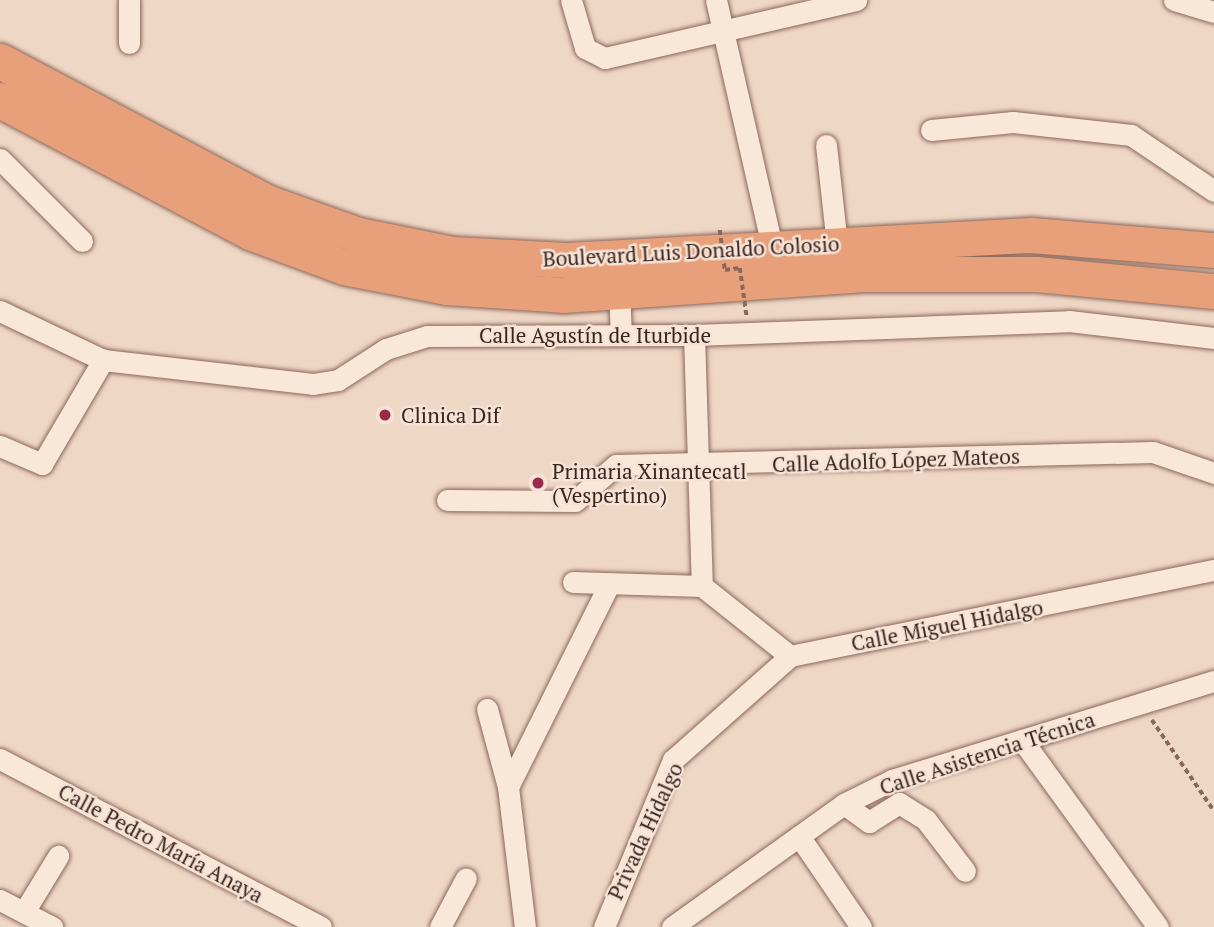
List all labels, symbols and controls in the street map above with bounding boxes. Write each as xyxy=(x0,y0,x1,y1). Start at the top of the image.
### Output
street label: Boulevard Luis Donaldo Colosio xyxy=(542,231,840,271)
street label: Calle Agustín de Iturbide xyxy=(479,322,711,348)
place label: Clinica Dif xyxy=(401,402,500,428)
marker: Clinica Dif xyxy=(375,405,395,425)
street label: Calle Adolfo López Mateos xyxy=(771,443,1021,477)
place label: Primaria Xinantecatl (Vespertino) xyxy=(552,458,747,508)
marker: Primaria Xinantecatl (Vespertino) xyxy=(530,475,546,491)
street label: Calle Miguel Hidalgo xyxy=(849,594,1045,656)
street label: Calle Asistencia Técnica xyxy=(876,706,1098,800)
street label: Privada Hidalgo xyxy=(602,758,688,904)
street label: Calle Pedro María Anaya xyxy=(54,778,268,908)

